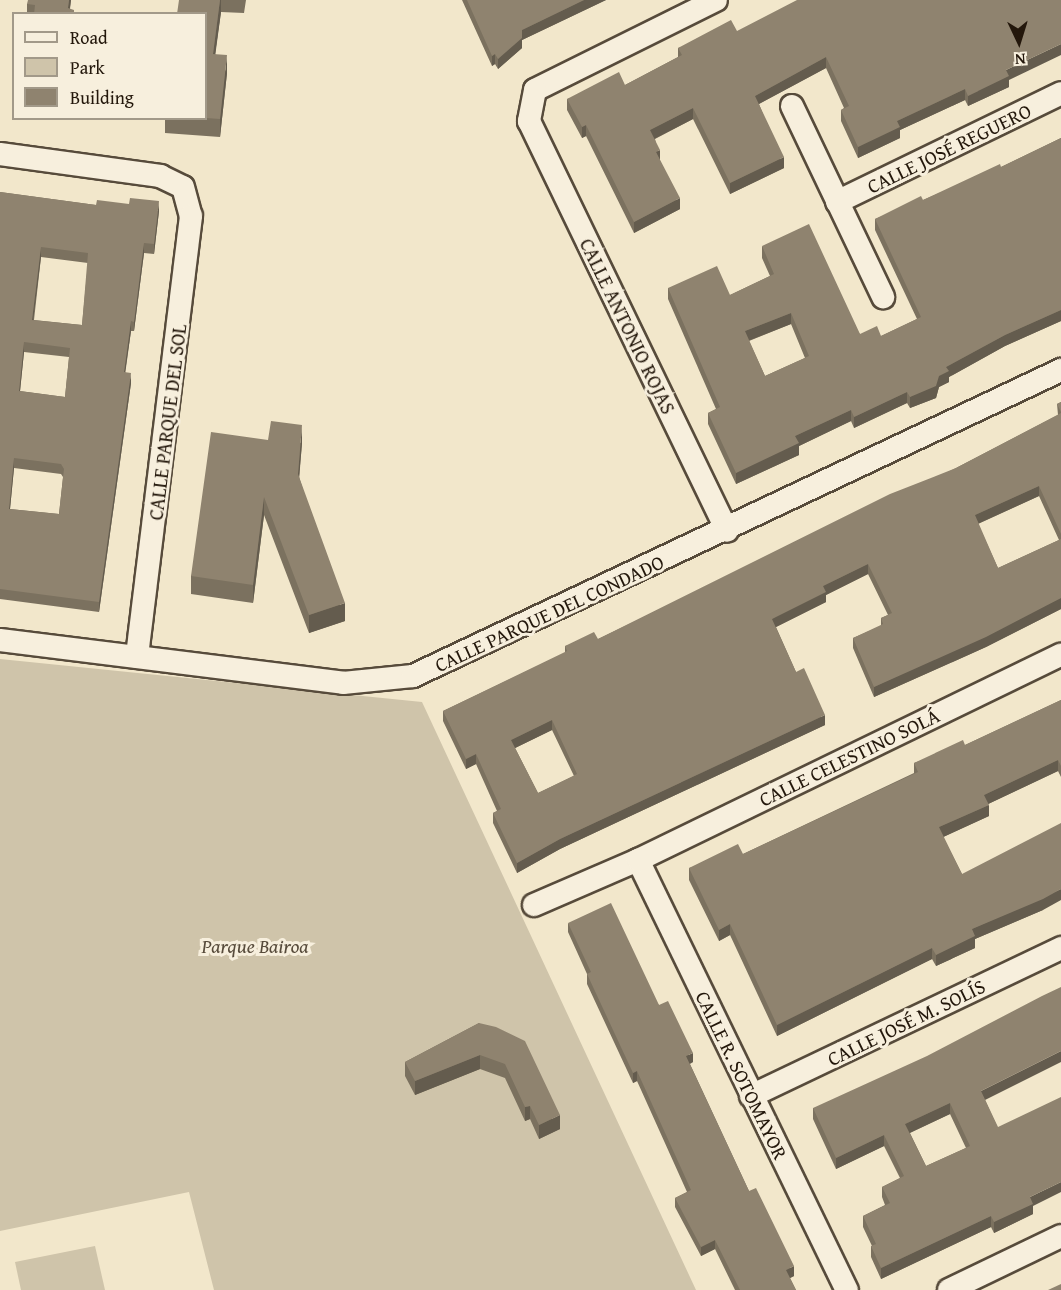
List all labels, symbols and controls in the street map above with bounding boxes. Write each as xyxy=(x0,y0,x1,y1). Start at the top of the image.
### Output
legend xyxy=(12,12,207,120)
north arrow xyxy=(989,12,1049,72)
text: Road xyxy=(70,24,108,51)
text: N xyxy=(1014,48,1026,72)
text: Park xyxy=(70,54,105,81)
text: Building xyxy=(70,84,134,111)
street label: CALLE JOSÉ REGUERO xyxy=(863,98,1035,198)
street label: CALLE ANTONIO ROJAS xyxy=(575,234,681,418)
street label: CALLE PARQUE DEL SOL xyxy=(143,322,191,522)
street label: CALLE PARQUE DEL CONDADO xyxy=(431,549,667,677)
street label: CALLE CELESTINO SOLÁ xyxy=(755,703,943,811)
park label: Parque Bairoa xyxy=(202,933,308,957)
street label: CALLE JOSÉ M. SOLÍS xyxy=(823,973,989,1071)
street label: CALLE R. SOTOMAYOR xyxy=(691,987,793,1163)

